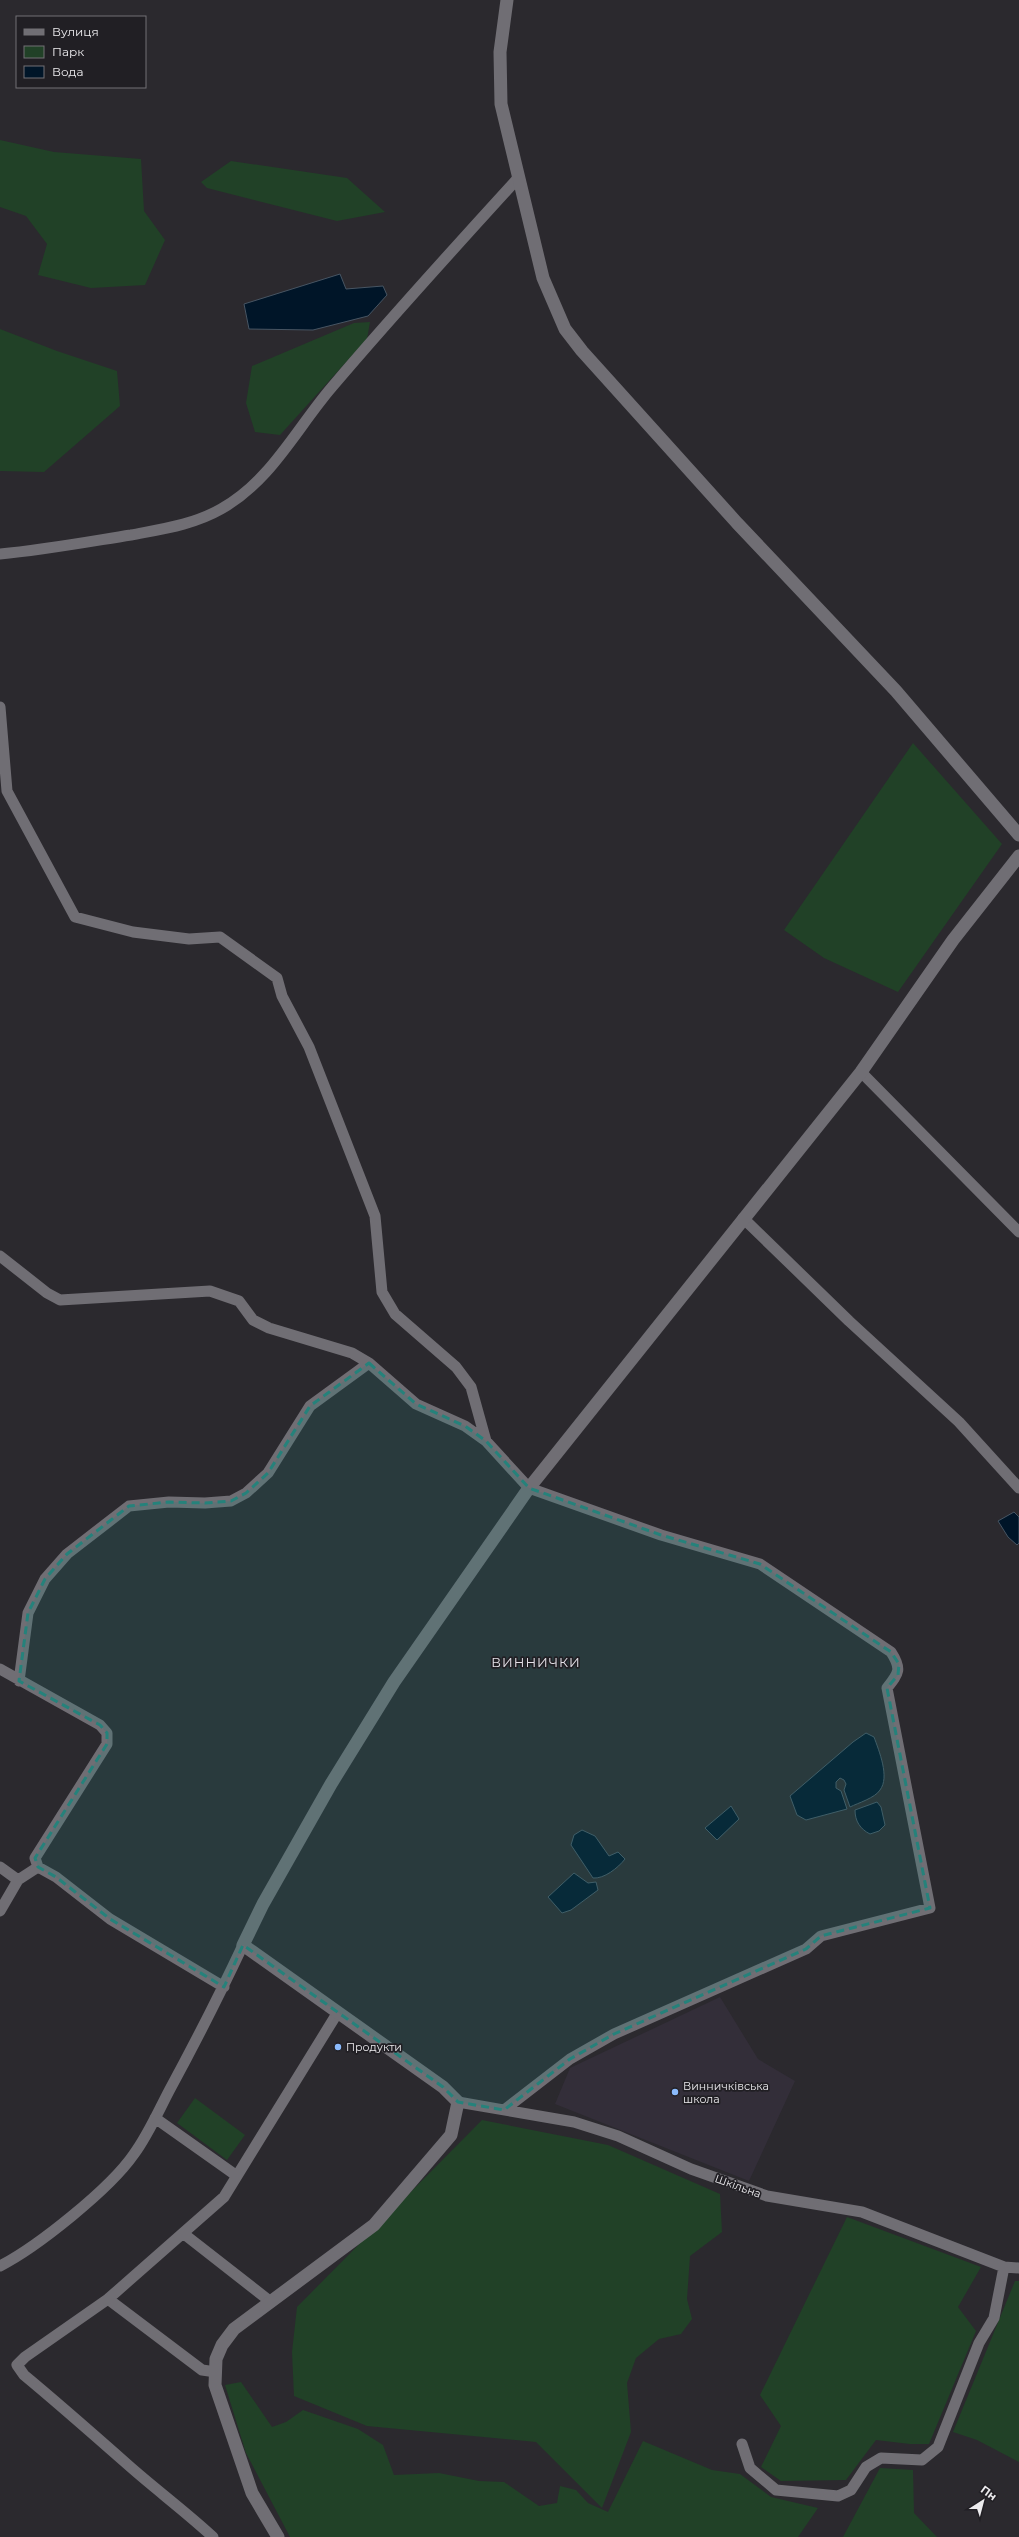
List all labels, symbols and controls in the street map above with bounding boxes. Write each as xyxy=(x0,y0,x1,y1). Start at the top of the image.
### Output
legend xyxy=(16,16,146,88)
text: Вулиця xyxy=(52,24,99,39)
text: Парк xyxy=(52,44,84,59)
text: Вода xyxy=(52,64,83,79)
district label: ВИННИЧКИ xyxy=(491,1654,581,1670)
place label: Продукти xyxy=(346,2040,402,2054)
marker: Продукти xyxy=(333,2042,343,2052)
place label: Винничківська школа xyxy=(683,2079,769,2106)
marker: Винничківська школа xyxy=(670,2087,680,2097)
street label: Шкільна xyxy=(713,2171,763,2201)
north arrow xyxy=(963,2481,1003,2521)
text: Пн xyxy=(978,2482,1000,2503)

